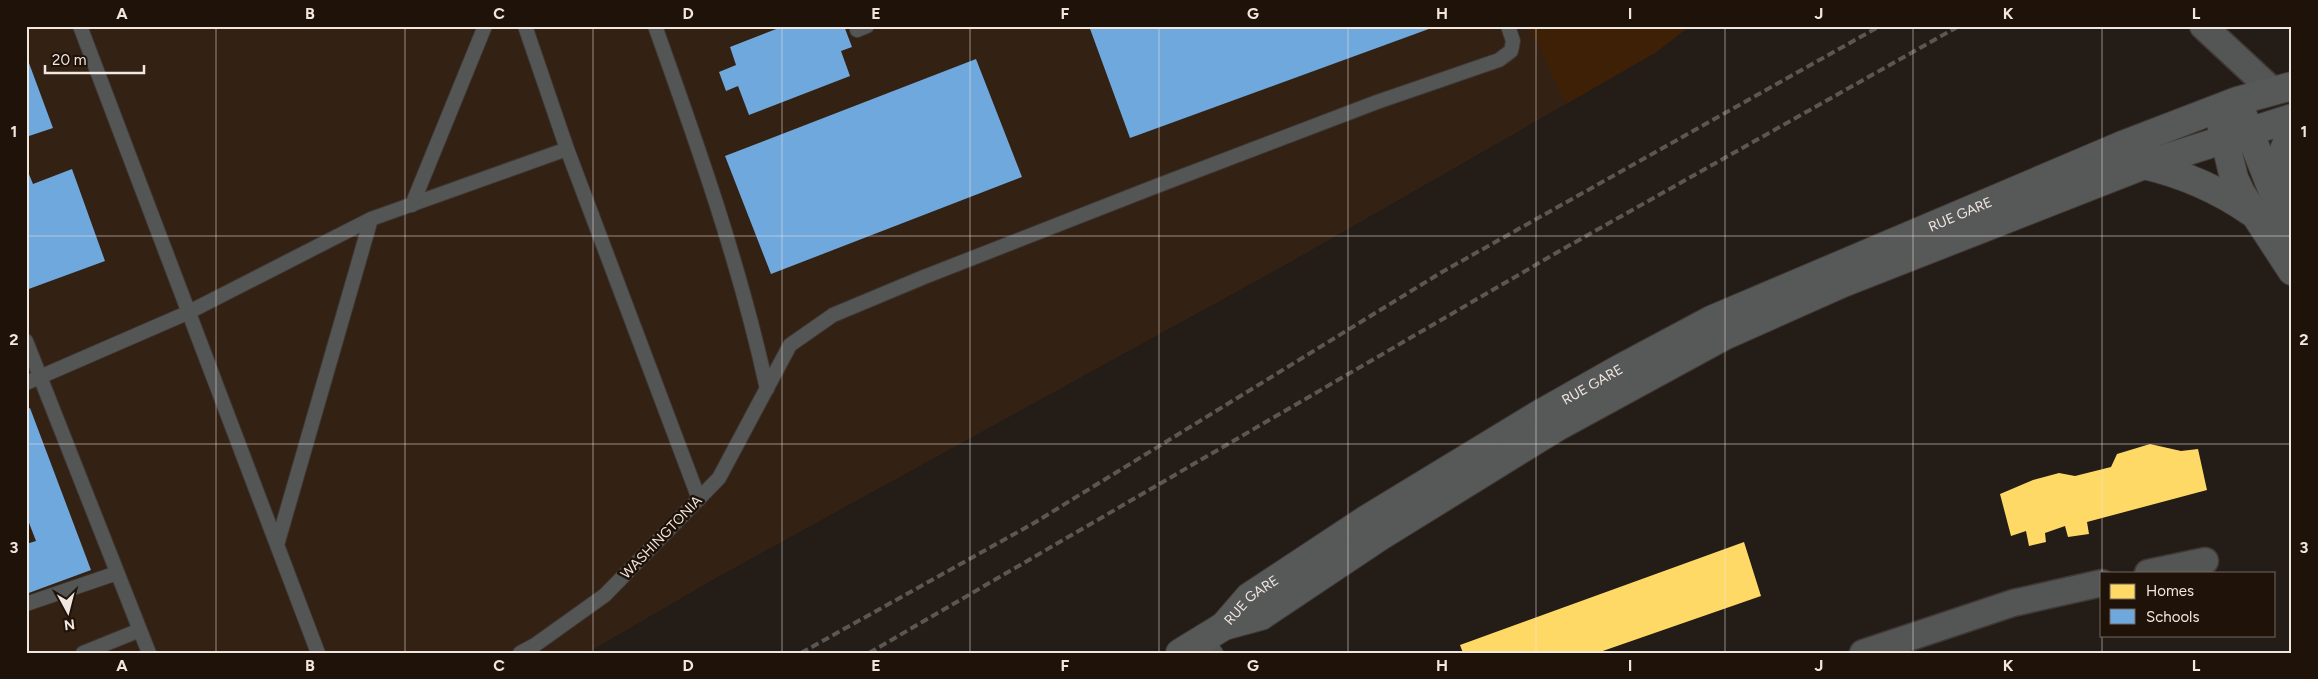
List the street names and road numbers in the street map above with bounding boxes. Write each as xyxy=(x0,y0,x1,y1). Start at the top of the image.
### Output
street label: RUE GARE xyxy=(1926,194,1995,236)
street label: RUE GARE xyxy=(1559,361,1626,409)
street label: WASHINGTONIA xyxy=(617,492,706,583)
street label: RUE GARE xyxy=(1221,572,1282,629)

